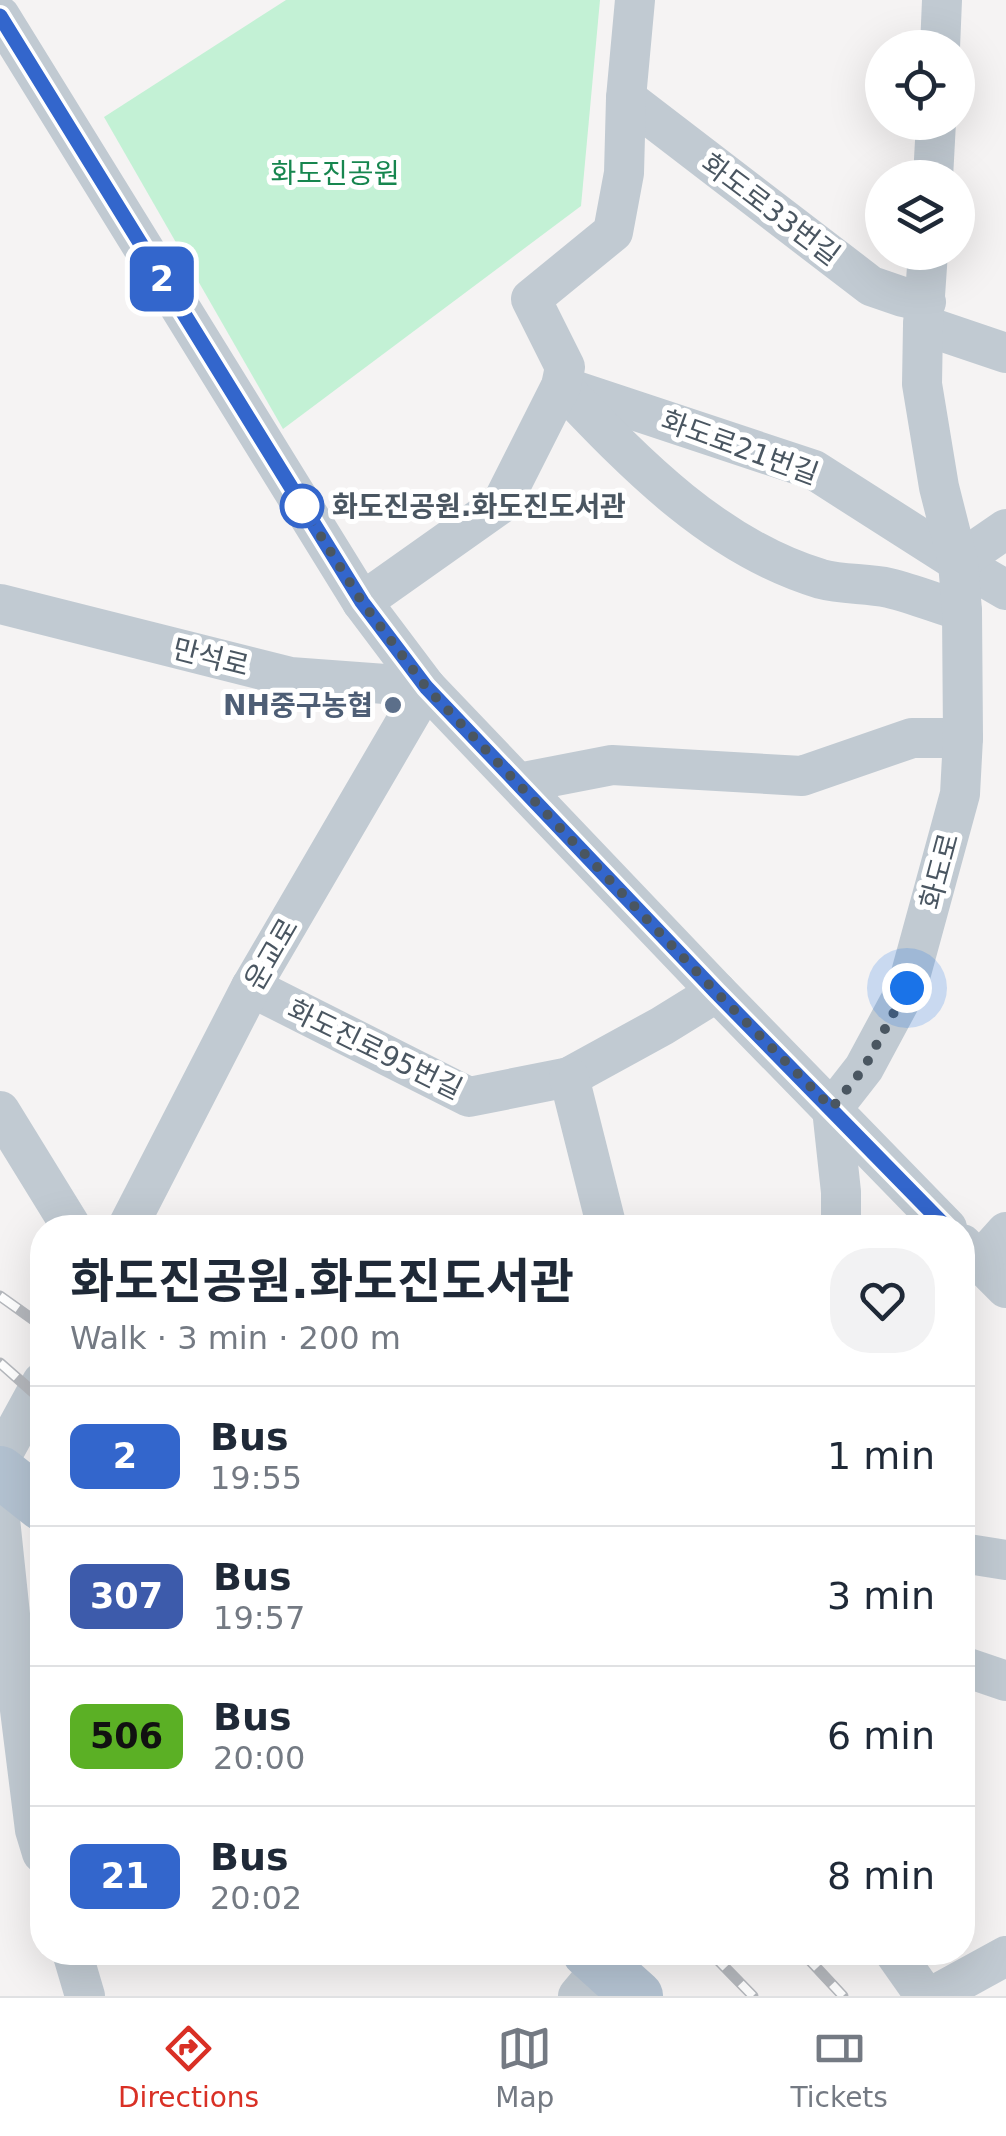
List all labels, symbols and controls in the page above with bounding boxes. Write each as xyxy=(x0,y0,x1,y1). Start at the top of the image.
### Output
map controls xyxy=(865,30,975,270)
button: locate xyxy=(865,30,975,140)
street label: 화도로33번길 xyxy=(695,147,846,272)
park label: 화도진공원 xyxy=(271,157,399,190)
button: layers xyxy=(865,160,975,270)
line badge: 2 xyxy=(130,246,194,312)
text: 2 xyxy=(150,259,174,299)
street label: 화도로21번길 xyxy=(657,404,823,491)
marker: 화도진공원.화도진도서관 xyxy=(281,485,323,527)
place label: 화도진공원.화도진도서관 xyxy=(332,490,626,523)
street label: 만석로 xyxy=(169,632,252,683)
place label: NH중구농협 xyxy=(223,689,373,722)
marker: NH중구농협 xyxy=(382,694,404,716)
street label: 화도로 xyxy=(914,830,965,913)
street label: 운교로 xyxy=(238,913,305,996)
your location xyxy=(882,963,932,1013)
street label: 화도진로95번길 xyxy=(282,993,467,1106)
button: heart xyxy=(830,1248,935,1353)
text: 화도진공원.화도진도서관 xyxy=(70,1253,574,1309)
text: Walk · 3 min · 200 m xyxy=(70,1319,401,1357)
text: Bus xyxy=(210,1415,289,1459)
text: 1 min xyxy=(827,1434,935,1478)
text: 2 xyxy=(113,1436,137,1476)
text: 19:55 xyxy=(210,1459,302,1497)
text: Bus xyxy=(213,1555,292,1599)
text: 3 min xyxy=(827,1574,935,1618)
text: 307 xyxy=(90,1576,163,1616)
text: 19:57 xyxy=(213,1599,305,1637)
text: Bus xyxy=(213,1695,292,1739)
text: 6 min xyxy=(827,1714,935,1758)
text: 506 xyxy=(90,1716,163,1756)
text: 20:00 xyxy=(213,1739,305,1777)
text: Bus xyxy=(210,1835,289,1879)
text: 8 min xyxy=(827,1854,935,1898)
text: 21 xyxy=(101,1856,149,1896)
text: 20:02 xyxy=(210,1879,302,1917)
tab: Directions xyxy=(118,2021,259,2114)
tab: Map xyxy=(495,2021,554,2114)
tab: Tickets xyxy=(791,2021,888,2114)

